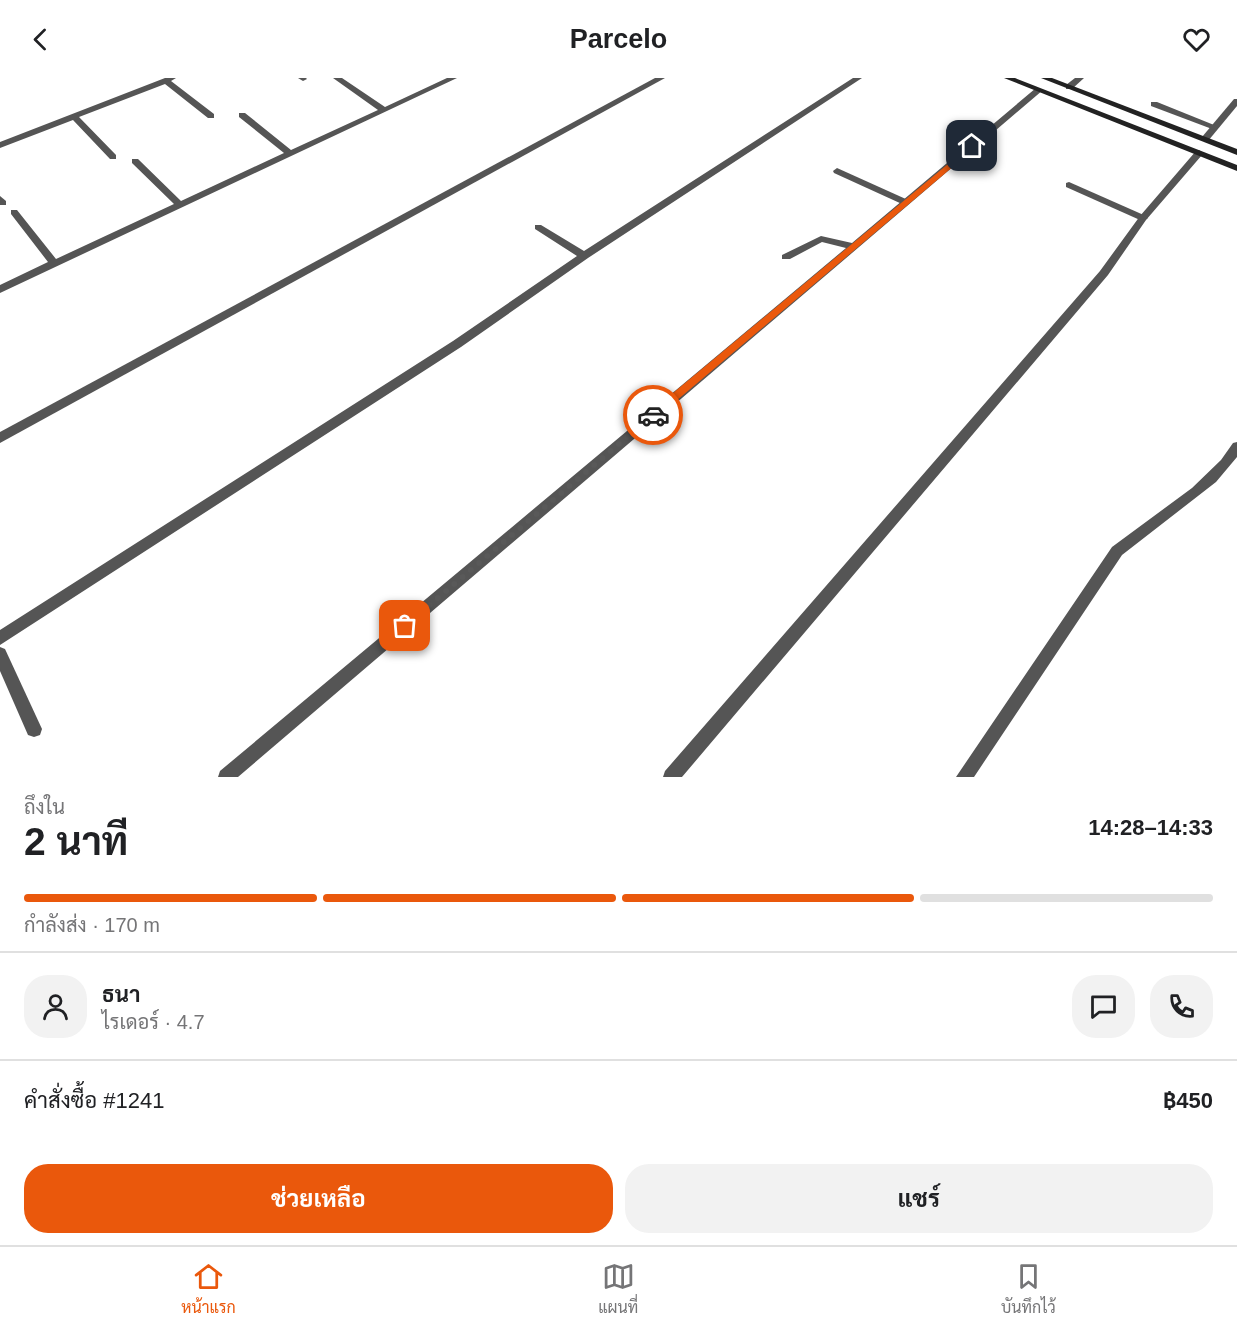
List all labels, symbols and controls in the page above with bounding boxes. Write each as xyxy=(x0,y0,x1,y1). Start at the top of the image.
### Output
icon: back xyxy=(24,23,57,56)
icon: heart xyxy=(1180,23,1213,56)
text: Parcelo xyxy=(570,24,667,54)
pin xyxy=(946,120,997,171)
icon: home xyxy=(955,129,988,162)
courier xyxy=(623,385,683,445)
icon: car xyxy=(637,399,670,432)
pin xyxy=(379,600,430,651)
icon: bag xyxy=(388,609,421,642)
text: ถึงใน xyxy=(24,796,65,818)
text: 14:28–14:33 xyxy=(1088,815,1213,840)
text: 2 นาที xyxy=(24,820,128,863)
text: กำลังส่ง · 170 m xyxy=(24,914,160,936)
button: person xyxy=(24,975,87,1038)
button: chat xyxy=(1072,975,1135,1038)
button: phone xyxy=(1150,975,1213,1038)
text: ธนา xyxy=(102,982,140,1007)
text: ไรเดอร์ · 4.7 xyxy=(102,1011,205,1033)
text: คำสั่งซื้อ #1241 xyxy=(24,1088,164,1113)
text: ฿450 xyxy=(1163,1088,1213,1113)
button: ช่วยเหลือ xyxy=(24,1164,613,1233)
button: แชร์ xyxy=(625,1164,1213,1233)
tab: หน้าแรก xyxy=(181,1260,236,1317)
tab: แผนที่ xyxy=(598,1260,638,1317)
tab: บันทึกไว้ xyxy=(1001,1260,1056,1317)

